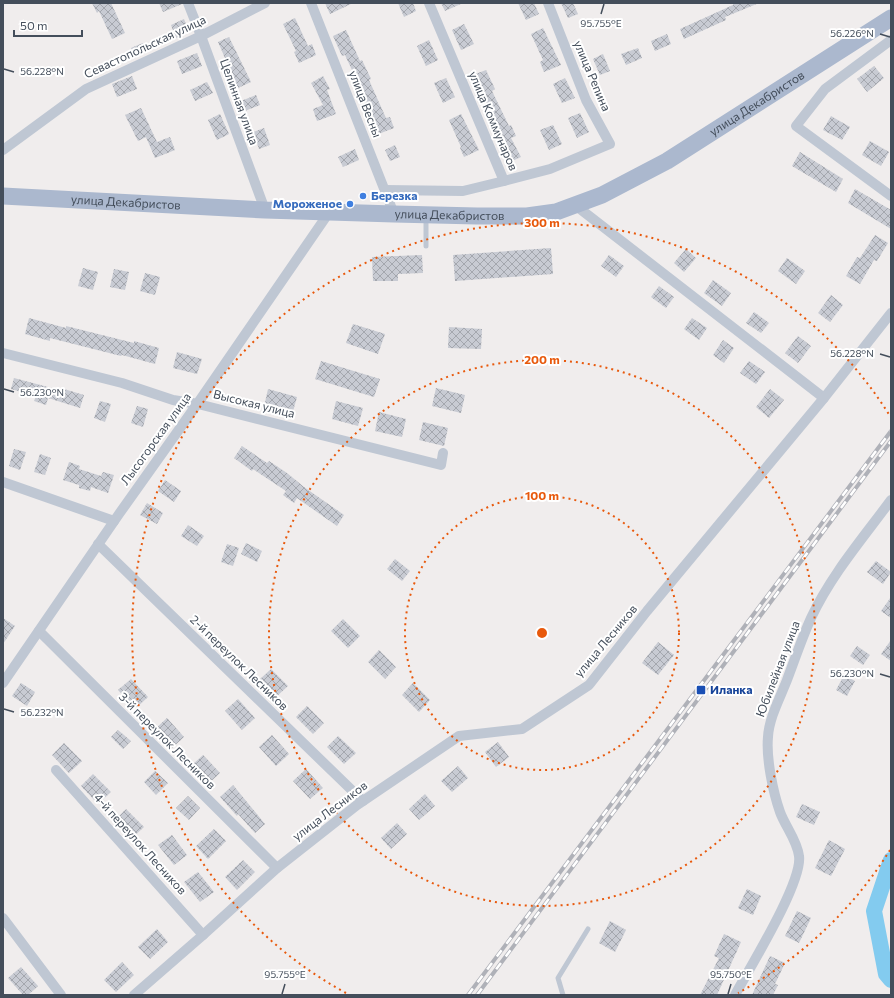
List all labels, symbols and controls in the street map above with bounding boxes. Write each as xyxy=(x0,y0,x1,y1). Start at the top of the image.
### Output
scale bar xyxy=(14,12,82,38)
street label: Севастопольская улица xyxy=(81,12,208,81)
text: 95.755°E xyxy=(580,17,622,29)
text: 50 m xyxy=(20,18,48,32)
text: 56.226°N xyxy=(830,27,874,39)
street label: улица Репина xyxy=(572,38,614,113)
street label: Целинная улица xyxy=(218,57,262,147)
text: 56.228°N xyxy=(20,65,64,77)
street label: улица Декабристов xyxy=(706,67,807,138)
street label: улица Весны xyxy=(347,68,385,139)
street label: улица Коммунаров xyxy=(467,69,521,172)
place label: Березка xyxy=(371,188,417,202)
marker: Березка xyxy=(358,191,368,201)
street label: улица Декабристов xyxy=(71,192,181,211)
place label: Мороженое xyxy=(273,196,342,210)
marker: Мороженое xyxy=(345,199,355,209)
street label: улица Декабристов xyxy=(395,206,504,222)
text: 300 m xyxy=(524,215,560,229)
text: 56.228°N xyxy=(830,347,874,359)
text: 200 m xyxy=(524,352,560,366)
text: 56.230°N xyxy=(20,386,64,398)
street label: Высокая улица xyxy=(212,386,297,420)
street label: Лысогорская улица xyxy=(117,390,193,487)
text: 100 m xyxy=(525,488,559,502)
street label: улица Лесников xyxy=(571,601,639,679)
street label: 2-й переулок Лесников xyxy=(188,612,292,713)
street label: Юбилейная улица xyxy=(752,619,802,719)
centre of rings xyxy=(535,626,549,640)
text: 56.230°N xyxy=(830,667,874,679)
place label: Иланка xyxy=(710,682,752,696)
marker: Иланка xyxy=(695,684,707,696)
street label: 3-й переулок Лесников xyxy=(117,689,219,791)
text: 56.232°N xyxy=(20,706,64,718)
street label: улица Лесников xyxy=(289,778,369,843)
street label: 4-й переулок Лесников xyxy=(92,790,190,897)
text: 95.755°E xyxy=(264,968,306,980)
text: 95.750°E xyxy=(710,968,752,980)

